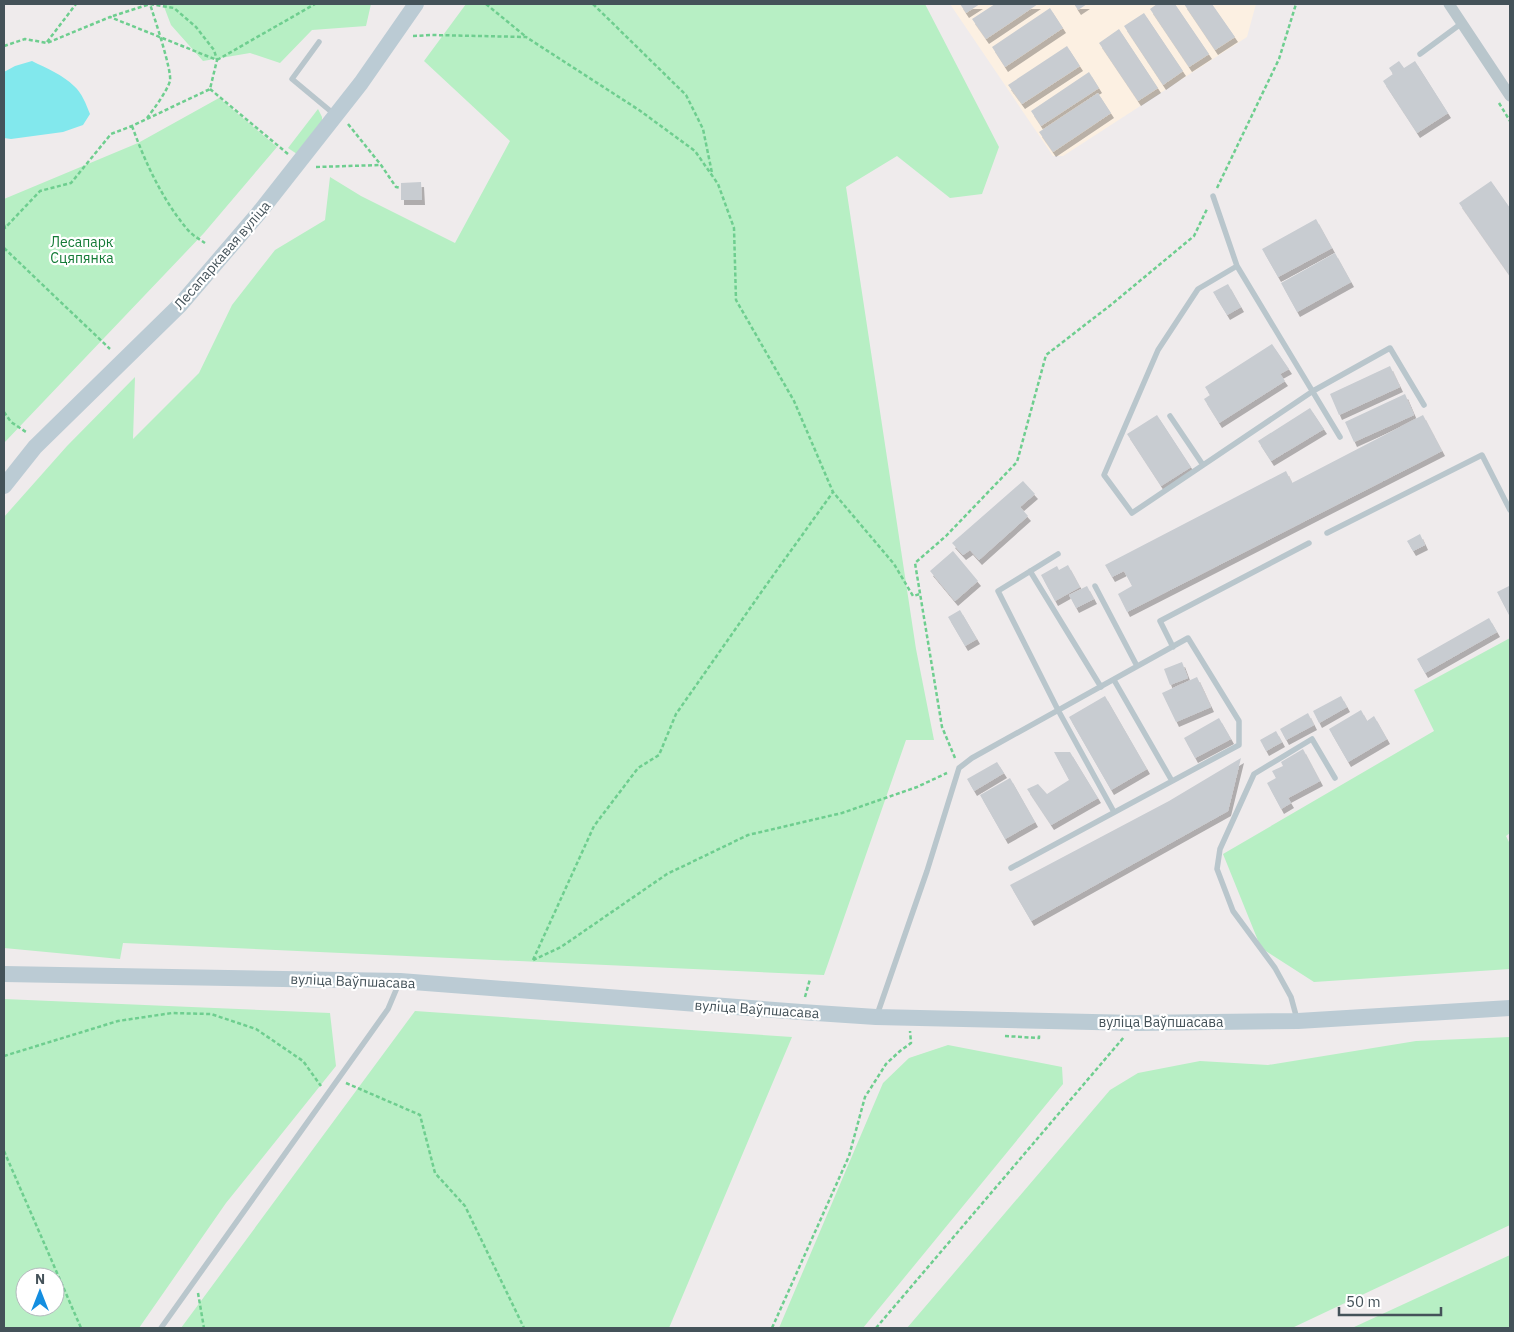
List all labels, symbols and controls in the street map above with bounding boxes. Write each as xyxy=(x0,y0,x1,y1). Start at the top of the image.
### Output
street label: Лесапаркавая вуліца xyxy=(170,197,274,313)
park label: Лесапарк Сцяпянка xyxy=(50,233,114,267)
street label: вуліца Ваўпшасава xyxy=(290,970,416,992)
street label: вуліца Ваўпшасава xyxy=(694,996,820,1022)
street label: вуліца Ваўпшасава xyxy=(1099,1013,1224,1031)
north arrow xyxy=(15,1267,65,1317)
text: N xyxy=(35,1270,45,1288)
scale bar xyxy=(1339,1284,1442,1316)
text: 50 m xyxy=(1346,1292,1381,1311)

